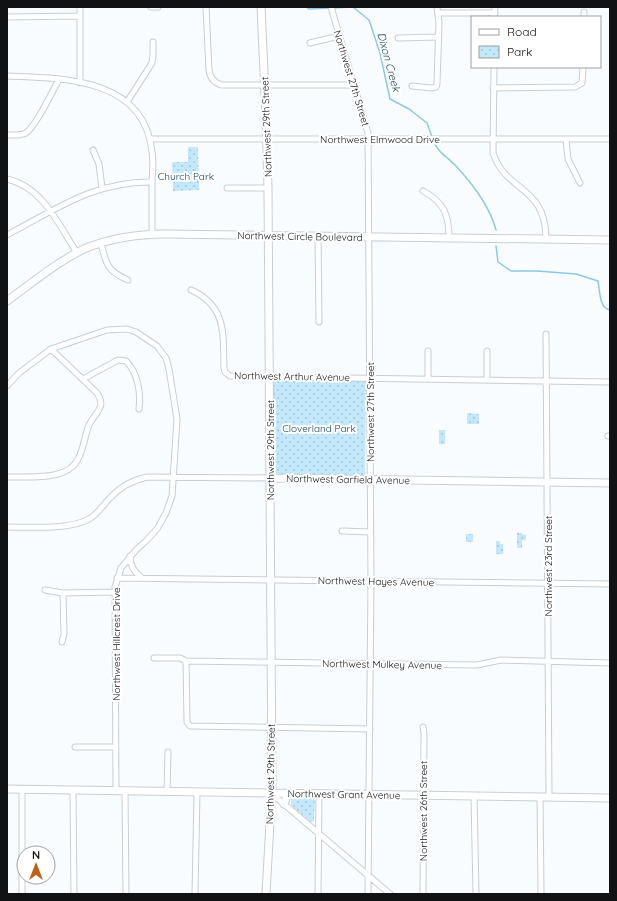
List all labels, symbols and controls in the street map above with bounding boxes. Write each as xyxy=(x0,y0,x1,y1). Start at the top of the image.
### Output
legend xyxy=(471,16,601,68)
text: Road xyxy=(507,24,537,39)
street label: Northwest 27th Street xyxy=(331,29,373,128)
water label: Dixon Creek xyxy=(374,31,404,94)
text: Park xyxy=(507,44,532,59)
street label: Northwest 29th Street xyxy=(258,76,275,177)
street label: Northwest Elmwood Drive xyxy=(320,133,440,146)
park label: Church Park xyxy=(158,170,214,183)
street label: Northwest Circle Boulevard xyxy=(237,229,363,244)
street label: Northwest 27th Street xyxy=(364,361,377,462)
street label: Northwest Arthur Avenue xyxy=(234,369,350,384)
street label: Northwest 29th Street xyxy=(264,399,277,500)
park label: Cloverland Park xyxy=(282,422,356,435)
street label: Northwest Garfield Avenue xyxy=(286,472,410,487)
street label: Northwest 23rd Street xyxy=(542,515,555,616)
street label: Northwest Hayes Avenue xyxy=(318,574,435,589)
street label: Northwest Hillcrest Drive xyxy=(110,587,123,701)
street label: Northwest Mulkey Avenue xyxy=(322,657,442,672)
street label: Northwest 29th Street xyxy=(263,723,278,824)
street label: Northwest 26th Street xyxy=(417,760,430,861)
street label: Northwest Grant Avenue xyxy=(287,787,401,802)
north arrow xyxy=(16,845,56,885)
text: N xyxy=(32,848,40,862)

